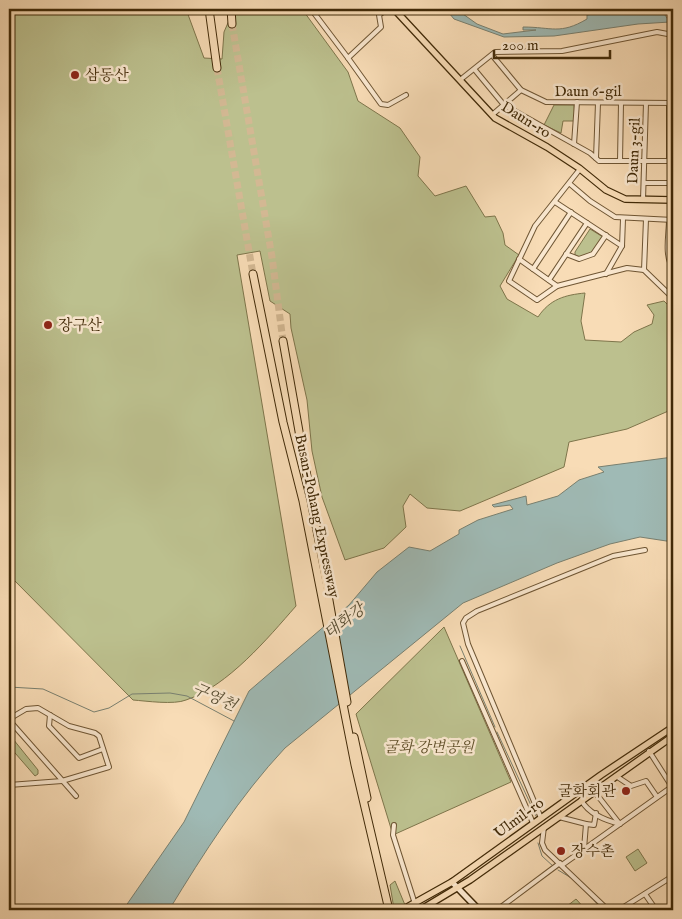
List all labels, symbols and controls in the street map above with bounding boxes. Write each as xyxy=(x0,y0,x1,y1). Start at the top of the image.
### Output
scale bar xyxy=(494,28,611,60)
text: 200 m xyxy=(502,36,539,55)
place label: 삼동산 xyxy=(85,66,129,85)
marker: 삼동산 xyxy=(69,69,81,81)
street label: Daun 6-gil xyxy=(554,82,622,101)
street label: Daun-ro xyxy=(498,97,554,143)
street label: Daun 3-gil xyxy=(623,117,645,185)
place label: 장구산 xyxy=(58,316,102,335)
marker: 장구산 xyxy=(42,319,54,331)
street label: Busan-Pohang Expressway xyxy=(290,432,344,600)
water label: 태화강 xyxy=(320,599,372,644)
water label: 구영천 xyxy=(189,679,241,717)
park label: 굴화 강변공원 xyxy=(384,738,476,757)
place label: 굴화회관 xyxy=(558,782,617,801)
marker: 굴화회관 xyxy=(620,785,632,797)
street label: Ulmil-ro xyxy=(490,794,548,842)
place label: 장수촌 xyxy=(571,842,615,861)
marker: 장수촌 xyxy=(555,845,567,857)

